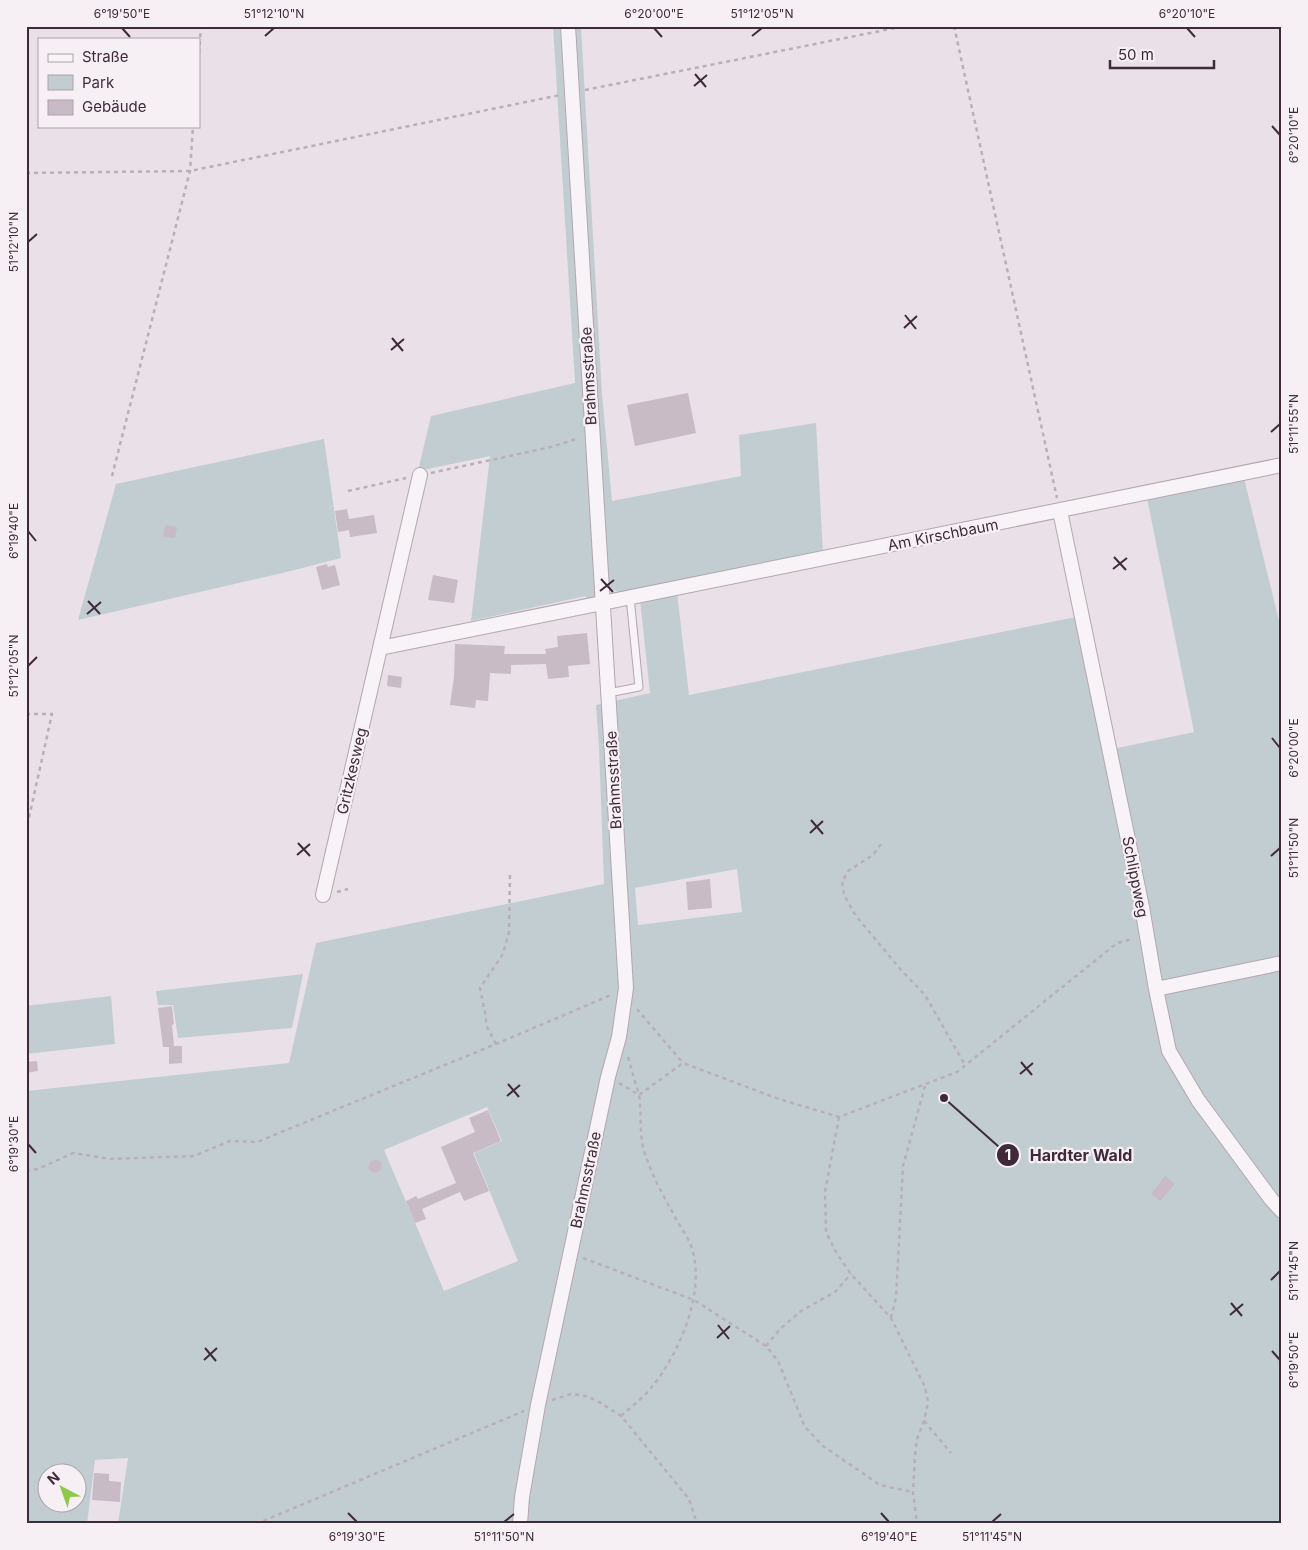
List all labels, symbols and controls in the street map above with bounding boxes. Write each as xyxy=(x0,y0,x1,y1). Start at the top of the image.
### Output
text: 6°19'50"E xyxy=(94,6,150,21)
text: 51°12'10"N xyxy=(244,6,304,21)
text: 6°20'00"E xyxy=(624,6,684,21)
text: 51°12'05"N xyxy=(731,6,793,21)
text: 6°20'10"E xyxy=(1159,6,1215,21)
legend xyxy=(38,38,200,128)
scale bar xyxy=(1110,38,1214,70)
text: 50 m xyxy=(1118,45,1154,64)
text: Straße xyxy=(82,47,129,66)
text: Park xyxy=(82,73,115,92)
text: Gebäude xyxy=(82,97,147,116)
text: 6°20'10"E xyxy=(1286,107,1301,163)
text: 51°12'10"N xyxy=(6,212,21,272)
street label: Brahmsstraße xyxy=(576,326,601,426)
text: 51°11'55"N xyxy=(1286,394,1301,454)
text: 6°19'40"E xyxy=(6,503,21,559)
street label: Am Kirschbaum xyxy=(886,514,1000,555)
text: 51°12'05"N xyxy=(6,635,21,697)
text: 6°20'00"E xyxy=(1286,718,1301,778)
street label: Gritzkesweg xyxy=(332,726,371,816)
street label: Brahmsstraße xyxy=(601,730,626,830)
text: 51°11'50"N xyxy=(1286,818,1301,878)
street label: Schlippweg xyxy=(1118,835,1153,919)
text: 6°19'30"E xyxy=(6,1116,21,1172)
street label: Brahmsstraße xyxy=(566,1130,605,1230)
callout: Hardter Wald xyxy=(995,1139,1143,1170)
text: 1 xyxy=(1005,1145,1011,1164)
text: Hardter Wald xyxy=(1030,1145,1132,1165)
text: 51°11'45"N xyxy=(1286,1241,1301,1301)
text: 6°19'50"E xyxy=(1286,1332,1301,1388)
north arrow xyxy=(38,1462,88,1512)
text: N xyxy=(44,1468,63,1488)
text: 6°19'30"E xyxy=(329,1529,385,1544)
text: 51°11'50"N xyxy=(474,1529,534,1544)
text: 6°19'40"E xyxy=(861,1529,917,1544)
text: 51°11'45"N xyxy=(962,1529,1022,1544)

